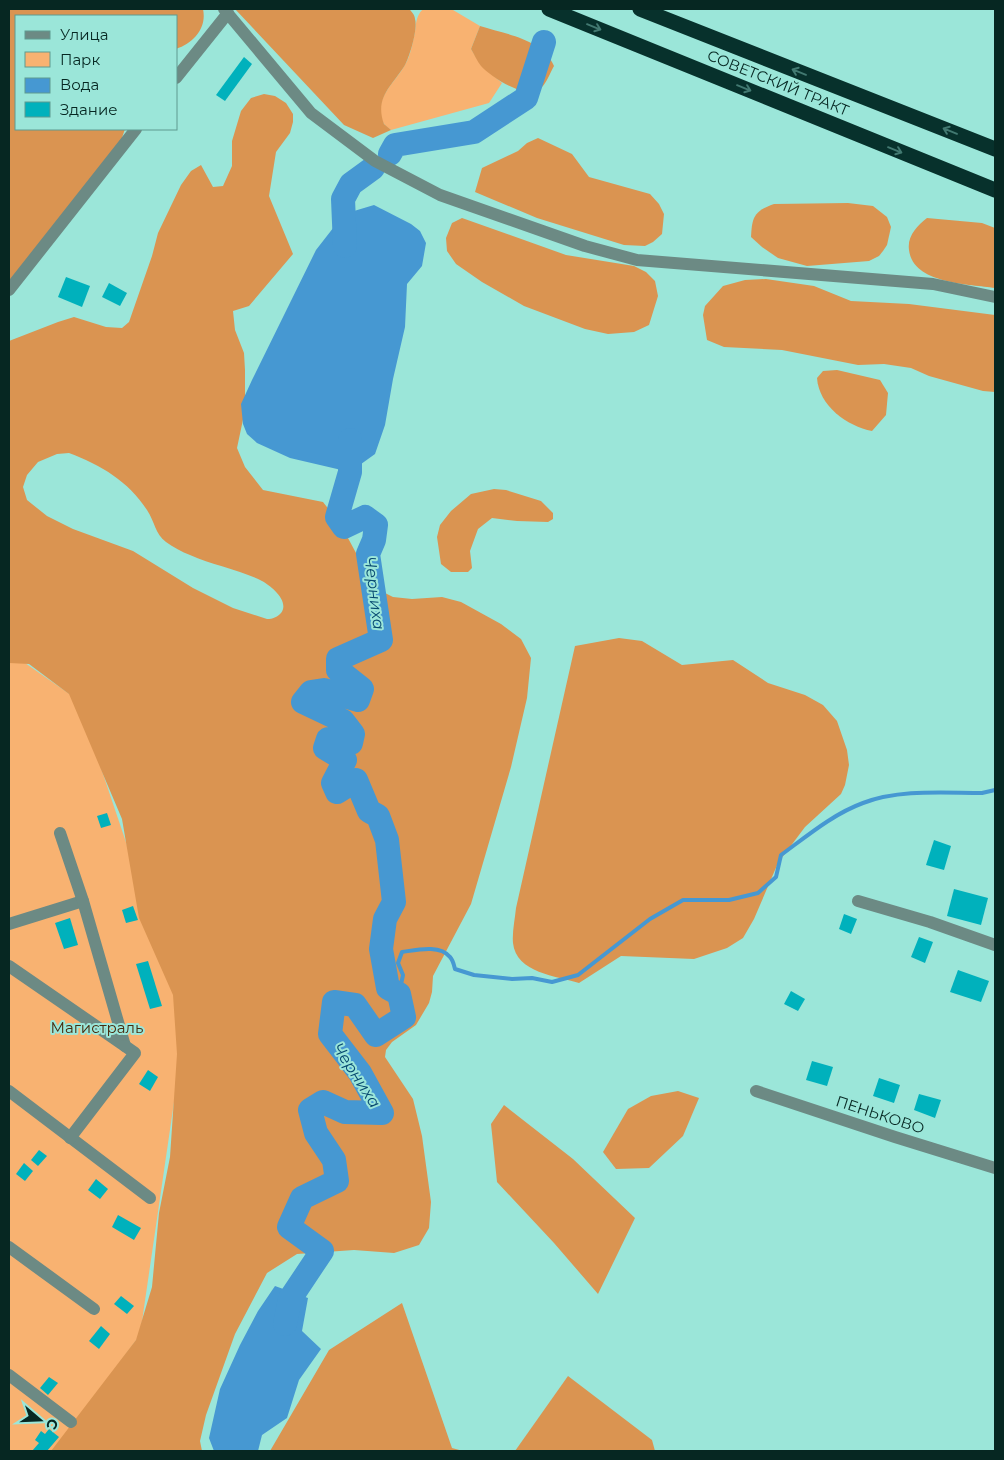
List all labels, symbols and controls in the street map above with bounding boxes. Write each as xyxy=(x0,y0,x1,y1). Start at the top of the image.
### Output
legend xyxy=(15,15,178,130)
one-way arrow xyxy=(586,23,601,32)
text: Улица xyxy=(60,25,108,44)
street label: СОВЕТСКИЙ ТРАКТ xyxy=(705,45,852,120)
text: Парк xyxy=(60,50,100,69)
one-way arrow xyxy=(792,66,807,76)
text: Вода xyxy=(60,75,99,94)
one-way arrow xyxy=(736,84,751,94)
text: Здание xyxy=(60,100,118,119)
one-way arrow xyxy=(943,126,958,136)
one-way arrow xyxy=(887,145,902,155)
water label: Черниха xyxy=(361,555,388,631)
park label: Магистраль xyxy=(51,1018,143,1037)
water label: Черниха xyxy=(329,1039,385,1111)
street label: ПЕНЬКОВО xyxy=(833,1091,927,1138)
north arrow xyxy=(15,1395,65,1445)
text: С xyxy=(42,1416,62,1432)

